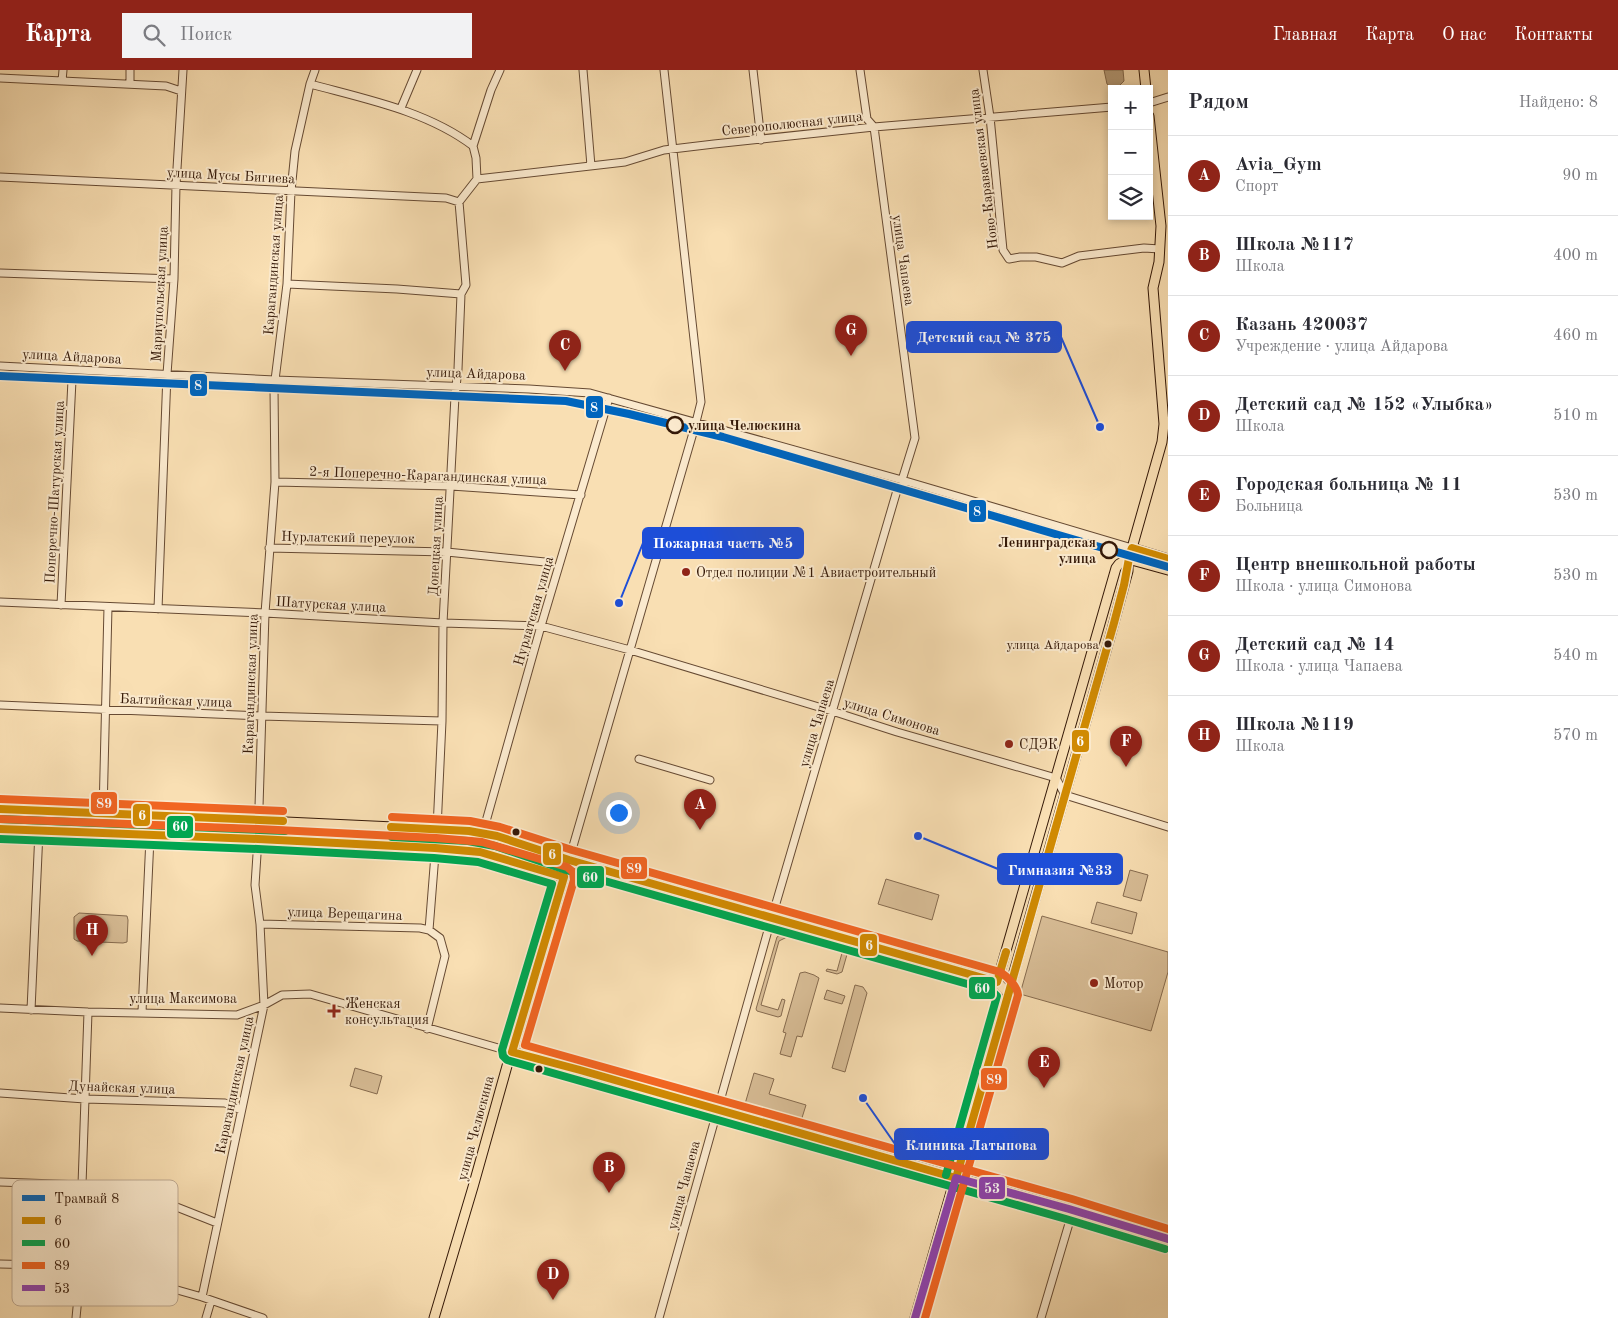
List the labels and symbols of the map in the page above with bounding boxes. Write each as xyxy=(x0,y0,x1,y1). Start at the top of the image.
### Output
street label: Ново-Караваевская улица xyxy=(967,88,1001,250)
street label: Северополюсная улица xyxy=(721,110,863,138)
street label: улица Мусы Бигиева xyxy=(166,166,296,186)
street label: Карагандинская улица xyxy=(262,194,286,336)
street label: улица Чапаева xyxy=(890,214,916,307)
street label: Мариупольская улица xyxy=(149,226,171,362)
pin: G xyxy=(835,315,867,356)
callout: Детский сад № 375 xyxy=(907,322,1061,352)
pin: C xyxy=(549,330,581,371)
text: Детский сад № 375 xyxy=(917,331,1051,346)
street label: улица Айдарова xyxy=(22,347,122,367)
street label: улица Айдарова xyxy=(426,365,526,383)
line badge: 8 xyxy=(189,373,208,397)
text: 8 xyxy=(194,379,202,393)
line badge: 8 xyxy=(585,395,604,419)
street label: Поперечно-Шатурская улица xyxy=(43,400,67,584)
text: 8 xyxy=(590,401,598,415)
marker: улица Челюскина xyxy=(666,416,684,434)
place label: улица Челюскина xyxy=(688,419,801,433)
street label: 2-я Поперечно-Карагандинская улица xyxy=(309,465,547,487)
street label: Донецкая улица xyxy=(426,496,446,596)
line badge: 8 xyxy=(968,499,987,523)
text: 8 xyxy=(973,505,981,519)
callout: Пожарная часть №5 xyxy=(643,528,803,558)
street label: Нурлатский переулок xyxy=(281,530,415,546)
place label: Ленинградская улица xyxy=(998,536,1096,566)
text: Пожарная часть №5 xyxy=(653,537,793,552)
marker: Ленинградская улица xyxy=(1100,541,1118,559)
street label: Нурлатская улица xyxy=(512,555,556,668)
marker: Отдел полиции №1 Авиастроительный xyxy=(680,566,692,578)
place label: Отдел полиции №1 Авиастроительный xyxy=(696,566,936,580)
street label: Шатурская улица xyxy=(275,595,387,615)
street label: Карагандинская улица xyxy=(242,613,260,755)
place label: улица Айдарова xyxy=(1007,639,1100,652)
marker: улица Айдарова xyxy=(1103,639,1113,649)
street label: улица Чапаева xyxy=(797,677,837,769)
street label: Балтийская улица xyxy=(119,692,233,710)
street label: улица Симонова xyxy=(842,696,942,738)
pin: F xyxy=(1110,726,1142,767)
line badge: 6 xyxy=(1071,729,1090,753)
text: 6 xyxy=(1076,735,1084,749)
marker: СДЭК xyxy=(1003,738,1015,750)
place label: СДЭК xyxy=(1019,738,1058,752)
pin: A xyxy=(684,789,716,830)
line badge: 89 xyxy=(90,791,118,815)
text: 89 xyxy=(96,797,112,811)
your location xyxy=(606,800,632,826)
line badge: 6 xyxy=(132,803,151,827)
text: 6 xyxy=(138,809,146,823)
line badge: 60 xyxy=(166,815,194,839)
text: 60 xyxy=(172,820,188,834)
unlabelled marker xyxy=(511,827,521,837)
line badge: 6 xyxy=(542,842,562,866)
text: 6 xyxy=(548,848,556,862)
callout: Гимназия №33 xyxy=(998,854,1122,884)
line badge: 89 xyxy=(620,856,648,880)
text: 89 xyxy=(626,862,642,876)
text: Гимназия №33 xyxy=(1008,864,1112,879)
line badge: 60 xyxy=(576,865,605,889)
text: 60 xyxy=(582,871,598,885)
street label: улица Верещагина xyxy=(287,905,403,923)
pin: H xyxy=(76,915,108,956)
line badge: 6 xyxy=(859,933,878,957)
text: 6 xyxy=(865,939,873,953)
line badge: 60 xyxy=(968,976,996,1000)
marker: Мотор xyxy=(1088,977,1100,989)
place label: Мотор xyxy=(1104,977,1143,991)
text: 60 xyxy=(974,982,990,996)
street label: улица Максимова xyxy=(129,992,237,1006)
place label: Женская консультация xyxy=(345,997,429,1027)
marker: Женская консультация xyxy=(327,1004,341,1018)
street label: Карагандинская улица xyxy=(214,1015,256,1155)
pin: E xyxy=(1028,1047,1060,1088)
unlabelled marker xyxy=(534,1064,544,1074)
line badge: 89 xyxy=(980,1067,1008,1091)
text: 89 xyxy=(986,1073,1002,1087)
street label: улица Челюскина xyxy=(455,1074,497,1182)
street label: Дунайская улица xyxy=(68,1079,176,1097)
callout: Клиника Латыпова xyxy=(895,1129,1048,1159)
street label: улица Чапаева xyxy=(665,1139,703,1231)
text: Клиника Латыпова xyxy=(905,1139,1037,1154)
pin: B xyxy=(593,1152,625,1193)
line badge: 53 xyxy=(978,1176,1006,1200)
legend xyxy=(12,1180,178,1306)
text: 53 xyxy=(984,1182,1000,1196)
text: Трамвай 8 xyxy=(54,1192,119,1206)
text: 6 xyxy=(54,1214,62,1228)
text: 60 xyxy=(54,1237,70,1251)
text: 89 xyxy=(54,1259,70,1273)
pin: D xyxy=(537,1259,569,1300)
text: 53 xyxy=(54,1282,70,1296)

